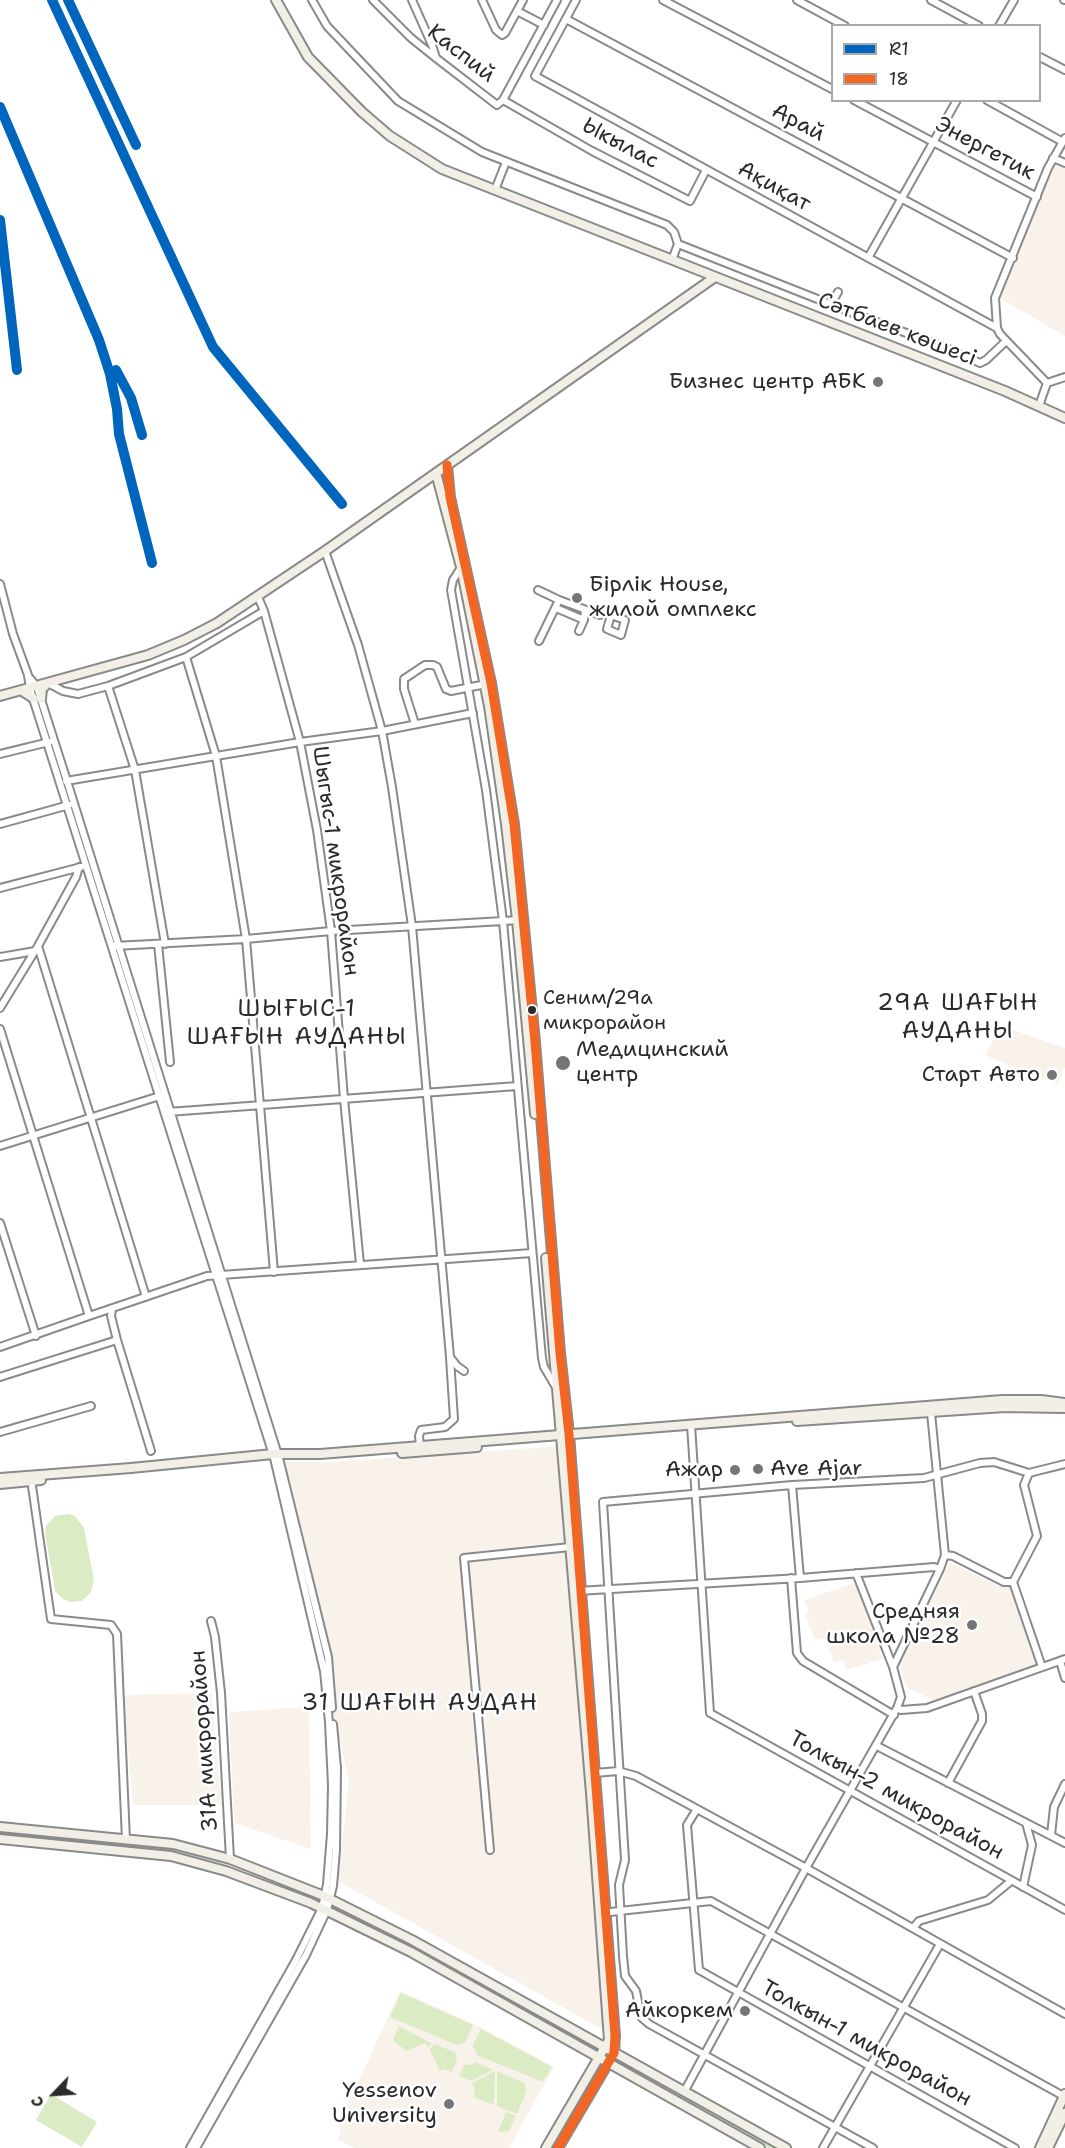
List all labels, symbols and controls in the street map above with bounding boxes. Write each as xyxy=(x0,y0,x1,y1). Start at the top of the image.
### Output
street label: Каспий xyxy=(422,19,500,89)
legend xyxy=(831,24,1041,102)
text: R1 xyxy=(889,37,909,61)
text: 18 xyxy=(889,67,909,91)
street label: Арай xyxy=(767,98,829,148)
street label: Энергетик xyxy=(931,112,1039,186)
street label: Ыкылас xyxy=(577,113,663,175)
street label: Ақиқат xyxy=(733,156,815,218)
street label: Сәтбаев көшесі xyxy=(814,288,980,372)
place label: Бизнес центр АБК xyxy=(669,369,866,395)
marker: Бизнес центр АБК xyxy=(871,375,885,389)
place label: Бірлік House, жилой омплекс xyxy=(589,572,757,624)
marker: Бірлік House, жилой омплекс xyxy=(570,591,584,605)
street label: Шыгыс-1 микрорайон xyxy=(306,744,364,978)
place label: Сеним/29а микрорайон xyxy=(543,987,666,1034)
district label: 29А ШАҒЫН АУДАНЫ xyxy=(877,990,1039,1046)
district label: ШЫҒЫС-1 ШАҒЫН АУДАНЫ xyxy=(187,996,407,1052)
marker: Сеним/29а микрорайон xyxy=(526,1004,538,1016)
place label: Медицинский центр xyxy=(576,1037,729,1088)
marker: Медицинский центр xyxy=(554,1054,572,1072)
place label: Старт Авто xyxy=(922,1062,1040,1088)
marker: Старт Авто xyxy=(1045,1068,1059,1082)
place label: Ave Ajar xyxy=(770,1456,862,1482)
place label: Ажар xyxy=(665,1457,723,1483)
marker: Ave Ajar xyxy=(751,1462,765,1476)
marker: Ажар xyxy=(728,1463,742,1477)
place label: Средняя школа №28 xyxy=(826,1599,960,1651)
marker: Средняя школа №28 xyxy=(965,1618,979,1632)
street label: 31А микрорайон xyxy=(185,1649,225,1833)
district label: 31 ШАҒЫН АУДАН xyxy=(301,1690,539,1718)
street label: Толкын-2 микрорайон xyxy=(784,1726,1008,1866)
street label: Толкын-1 микрорайон xyxy=(756,1975,976,2113)
place label: Айкоркем xyxy=(625,1998,733,2024)
marker: Айкоркем xyxy=(738,2004,752,2018)
north arrow xyxy=(24,2064,84,2124)
place label: Yessenov University xyxy=(332,2078,437,2130)
text: С xyxy=(26,2093,49,2111)
marker: Yessenov University xyxy=(442,2097,456,2111)

